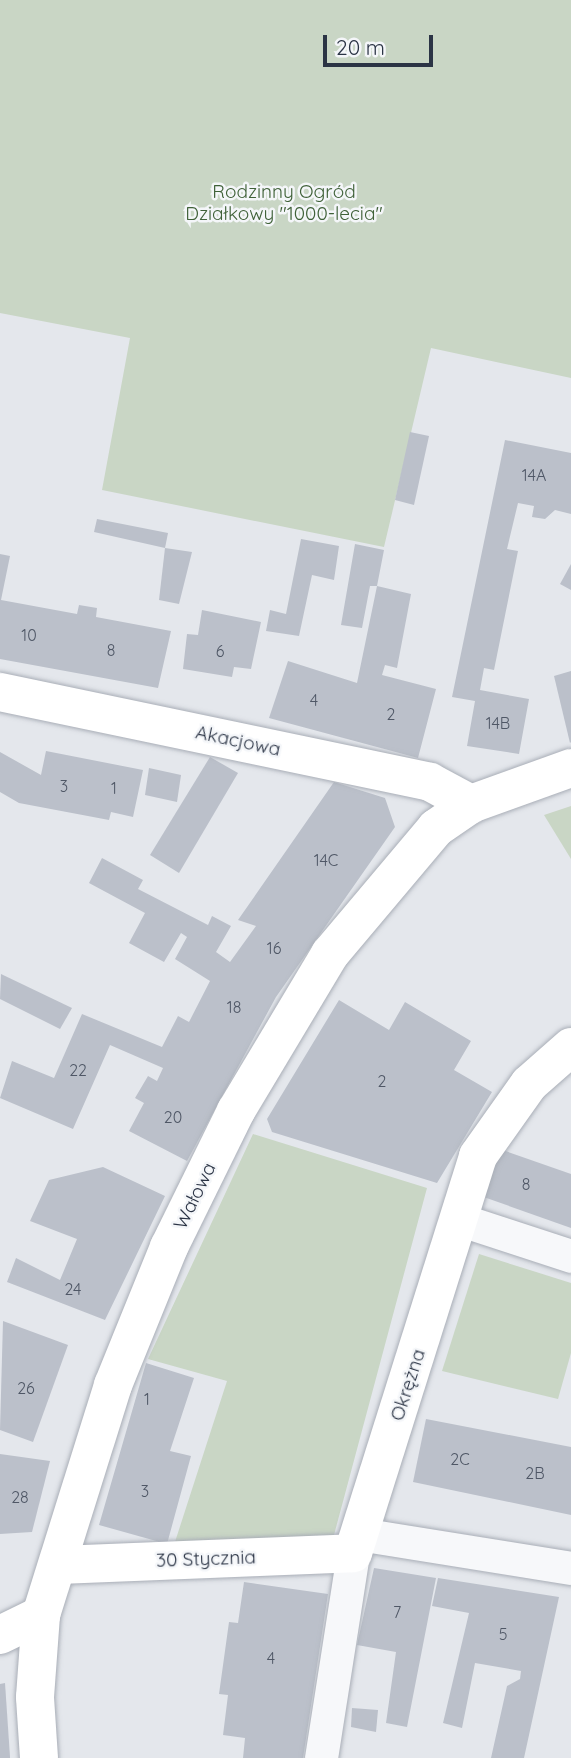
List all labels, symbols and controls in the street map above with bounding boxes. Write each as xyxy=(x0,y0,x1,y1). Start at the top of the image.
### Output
scale bar xyxy=(326,21,436,65)
text: 20 m xyxy=(336,34,385,60)
park label: Rodzinny Ogród Działkowy "1000-lecia" xyxy=(185,181,383,225)
house number: 14A xyxy=(522,465,546,485)
house number: 10 xyxy=(21,625,37,645)
house number: 8 xyxy=(107,640,115,660)
house number: 6 xyxy=(216,641,224,661)
house number: 4 xyxy=(310,690,318,710)
house number: 2 xyxy=(387,704,395,724)
house number: 14B xyxy=(486,713,510,733)
street label: Akacjowa xyxy=(193,721,283,761)
house number: 3 xyxy=(60,776,68,796)
house number: 1 xyxy=(111,778,117,798)
house number: 14C xyxy=(314,850,338,870)
house number: 16 xyxy=(267,938,281,958)
house number: 18 xyxy=(227,997,241,1017)
house number: 22 xyxy=(69,1060,87,1080)
house number: 2 xyxy=(378,1071,386,1091)
house number: 20 xyxy=(164,1107,182,1127)
street label: Wałowa xyxy=(169,1159,221,1233)
house number: 8 xyxy=(522,1174,530,1194)
house number: 24 xyxy=(64,1279,82,1299)
street label: Okrężna xyxy=(386,1346,430,1424)
house number: 26 xyxy=(17,1378,35,1398)
house number: 1 xyxy=(144,1389,150,1409)
house number: 2C xyxy=(450,1449,470,1469)
house number: 2B xyxy=(525,1463,545,1483)
house number: 3 xyxy=(141,1481,149,1501)
house number: 28 xyxy=(11,1487,29,1507)
street label: 30 Stycznia xyxy=(156,1546,256,1572)
house number: 7 xyxy=(393,1602,401,1622)
house number: 5 xyxy=(499,1624,507,1644)
house number: 4 xyxy=(267,1648,275,1668)

